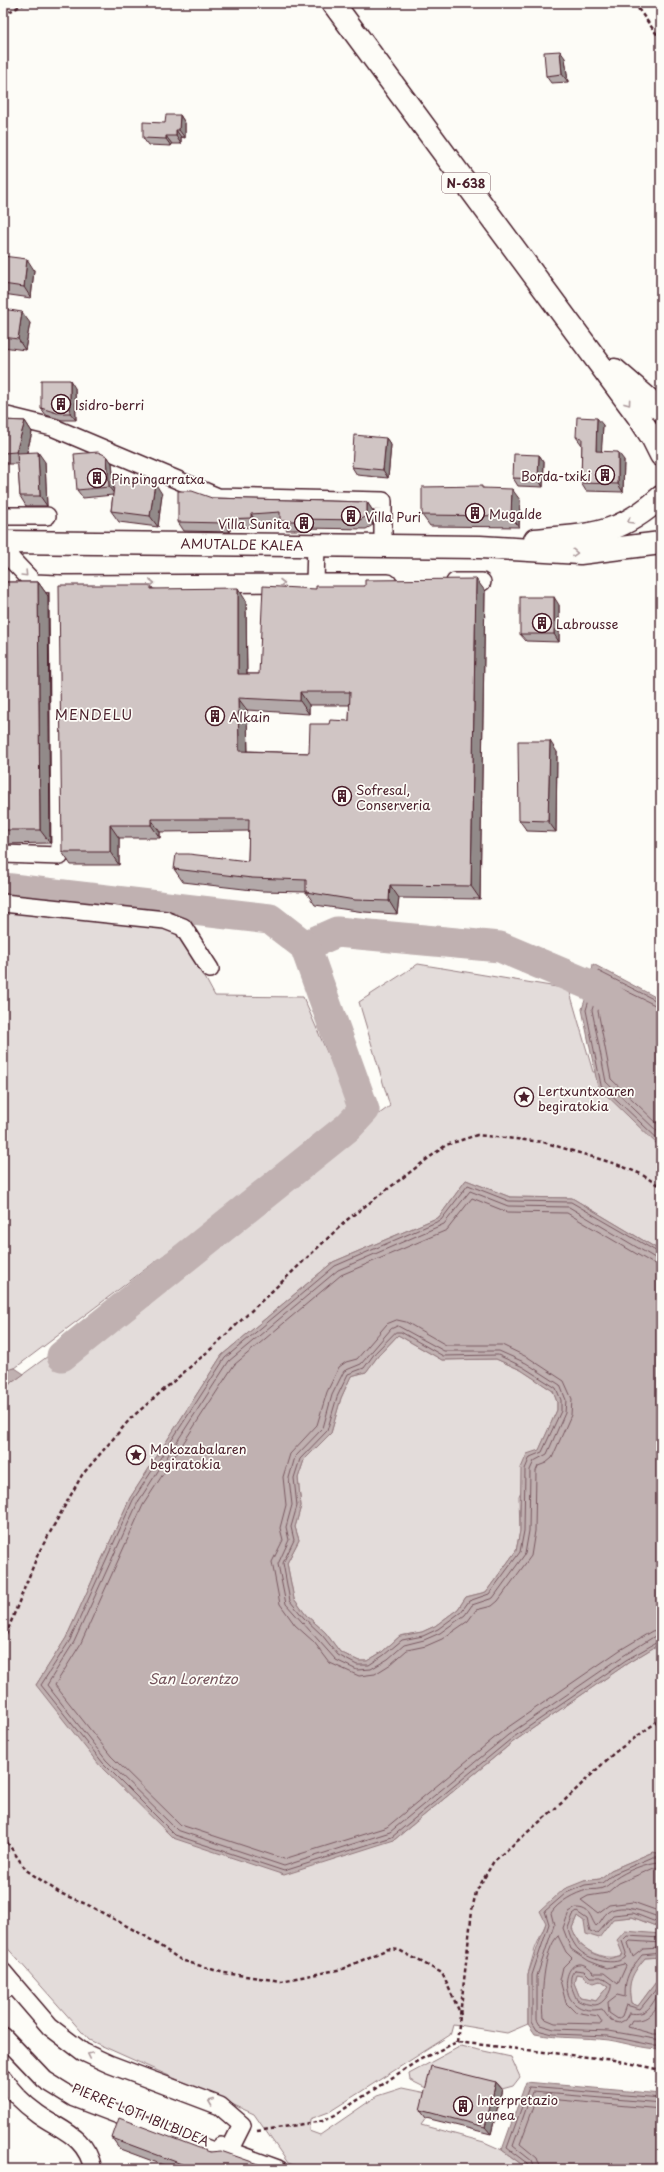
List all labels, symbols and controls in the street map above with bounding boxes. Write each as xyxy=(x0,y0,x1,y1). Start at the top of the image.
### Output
road number: N-638 xyxy=(442,173,490,193)
building icon: Isidro-berri xyxy=(50,393,72,415)
place label: Isidro-berri xyxy=(75,395,144,414)
one-way arrow xyxy=(623,399,630,406)
building icon: Borda-txiki xyxy=(594,464,616,486)
place label: Borda-txiki xyxy=(521,466,591,485)
building icon: Pinpingarratxa xyxy=(86,467,108,489)
place label: Pinpingarratxa xyxy=(111,469,206,488)
building icon: Mugalde xyxy=(464,502,486,524)
place label: Mugalde xyxy=(489,504,542,523)
building icon: Villa Puri xyxy=(340,505,362,527)
place label: Villa Puri xyxy=(365,507,421,526)
building icon: Villa Sunita xyxy=(293,512,315,534)
place label: Villa Sunita xyxy=(218,514,291,533)
one-way arrow xyxy=(627,517,634,524)
street label: AMUTALDE KALEA xyxy=(180,533,304,555)
one-way arrow xyxy=(572,548,578,557)
one-way arrow xyxy=(21,569,28,577)
one-way arrow xyxy=(149,579,155,587)
one-way arrow xyxy=(279,579,285,587)
building icon: Labrousse xyxy=(531,612,553,634)
place label: Labrousse xyxy=(556,614,618,633)
district label: MENDELU xyxy=(55,704,133,725)
building icon: Alkain xyxy=(204,705,226,727)
place label: Alkain xyxy=(229,707,270,726)
place label: Sofresal, Conserveria xyxy=(356,780,431,814)
building icon: Sofresal, Conserveria xyxy=(331,785,353,807)
place label: Lertxuntxoaren begiratokia xyxy=(538,1081,635,1115)
place icon: Lertxuntxoaren begiratokia xyxy=(513,1086,535,1108)
place label: Mokozabalaren begiratokia xyxy=(150,1439,247,1473)
place icon: Mokozabalaren begiratokia xyxy=(125,1444,147,1466)
water label: San Lorentzo xyxy=(148,1668,239,1689)
one-way arrow xyxy=(86,2052,94,2060)
street label: PIERRE LOTI IBILBIDEA xyxy=(69,2078,213,2150)
place label: Interpretazio gunea xyxy=(477,2090,558,2124)
building icon: Interpretazio gunea xyxy=(452,2095,474,2117)
one-way arrow xyxy=(207,2099,214,2107)

